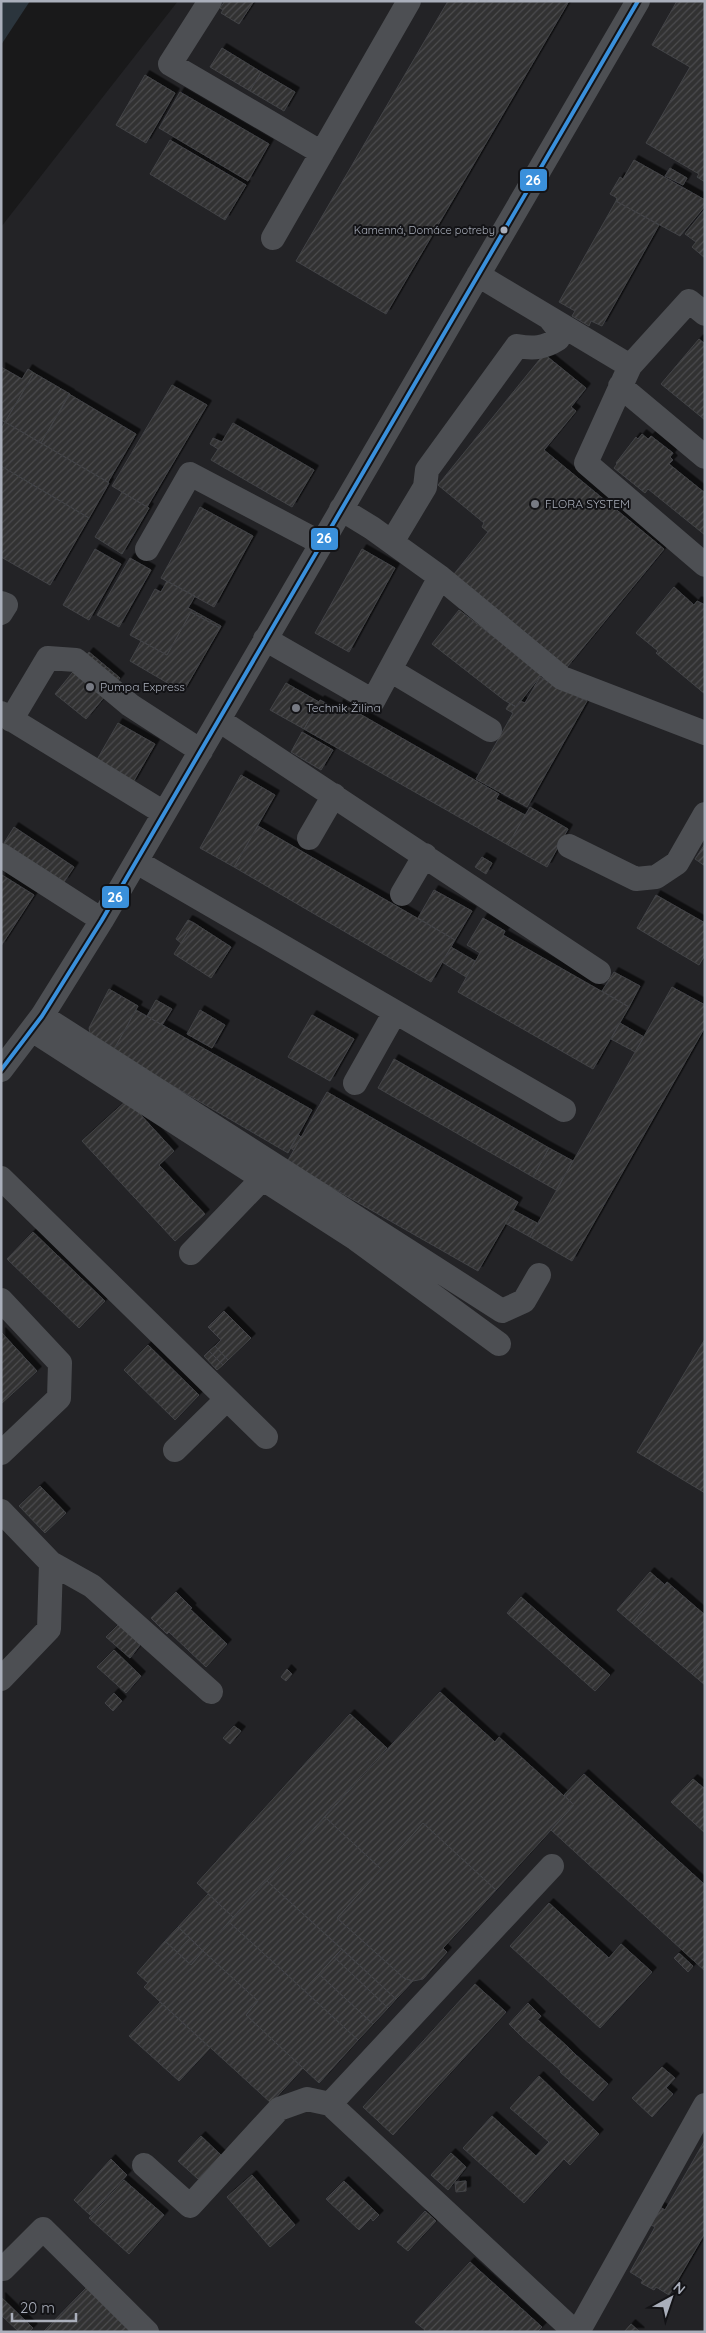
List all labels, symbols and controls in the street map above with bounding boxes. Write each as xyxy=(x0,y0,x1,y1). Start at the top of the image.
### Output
line badge: 26 xyxy=(519,168,548,192)
text: 26 xyxy=(525,171,541,189)
place label: Kamenná, Domáce potreby xyxy=(354,223,495,237)
marker: Kamenná, Domáce potreby xyxy=(499,225,509,235)
place label: FLORA SYSTEM xyxy=(545,496,630,511)
marker: FLORA SYSTEM xyxy=(529,498,541,510)
line badge: 26 xyxy=(310,527,339,551)
text: 26 xyxy=(316,529,332,547)
place label: Pumpa Express xyxy=(100,679,185,694)
marker: Pumpa Express xyxy=(84,681,96,693)
place label: Technik Žilina xyxy=(306,700,381,715)
marker: Technik Žilina xyxy=(290,702,302,714)
line badge: 26 xyxy=(101,885,130,909)
text: 26 xyxy=(107,888,123,906)
north arrow xyxy=(646,2273,696,2323)
text: N xyxy=(670,2278,689,2298)
scale bar xyxy=(12,2290,76,2322)
text: 20 m xyxy=(20,2298,55,2317)

